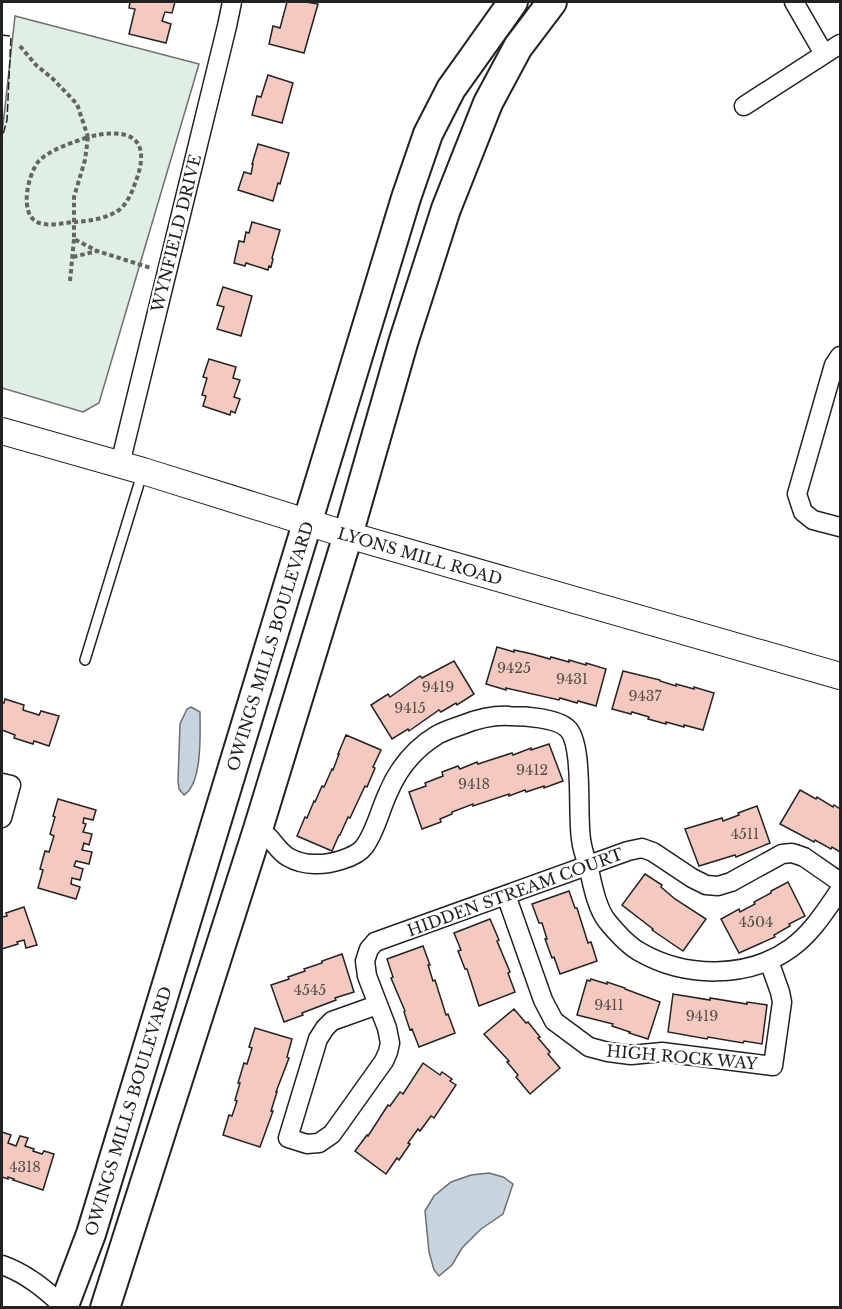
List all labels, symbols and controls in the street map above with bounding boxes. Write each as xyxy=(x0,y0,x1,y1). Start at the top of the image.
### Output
street label: WYNFIELD DRIVE xyxy=(146,152,205,315)
street label: OWINGS MILLS BOULEVARD xyxy=(222,519,318,773)
street label: LYONS MILL ROAD xyxy=(335,523,505,589)
house number: 9425 xyxy=(497,659,531,677)
house number: 9431 xyxy=(556,670,588,688)
house number: 9419 xyxy=(422,678,454,696)
house number: 9437 xyxy=(629,687,662,705)
house number: 9415 xyxy=(394,699,426,717)
house number: 9412 xyxy=(516,761,548,779)
house number: 9418 xyxy=(458,775,490,793)
house number: 4511 xyxy=(731,825,759,843)
street label: HIDDEN STREAM COURT xyxy=(404,844,626,940)
house number: 4504 xyxy=(739,913,773,931)
house number: 4545 xyxy=(294,981,326,999)
street label: OWINGS MILLS BOULEVARD xyxy=(80,984,176,1238)
house number: 9411 xyxy=(594,996,624,1014)
house number: 9419 xyxy=(686,1007,718,1025)
street label: HIGH ROCK WAY xyxy=(606,1040,759,1074)
house number: 4318 xyxy=(9,1158,41,1176)

